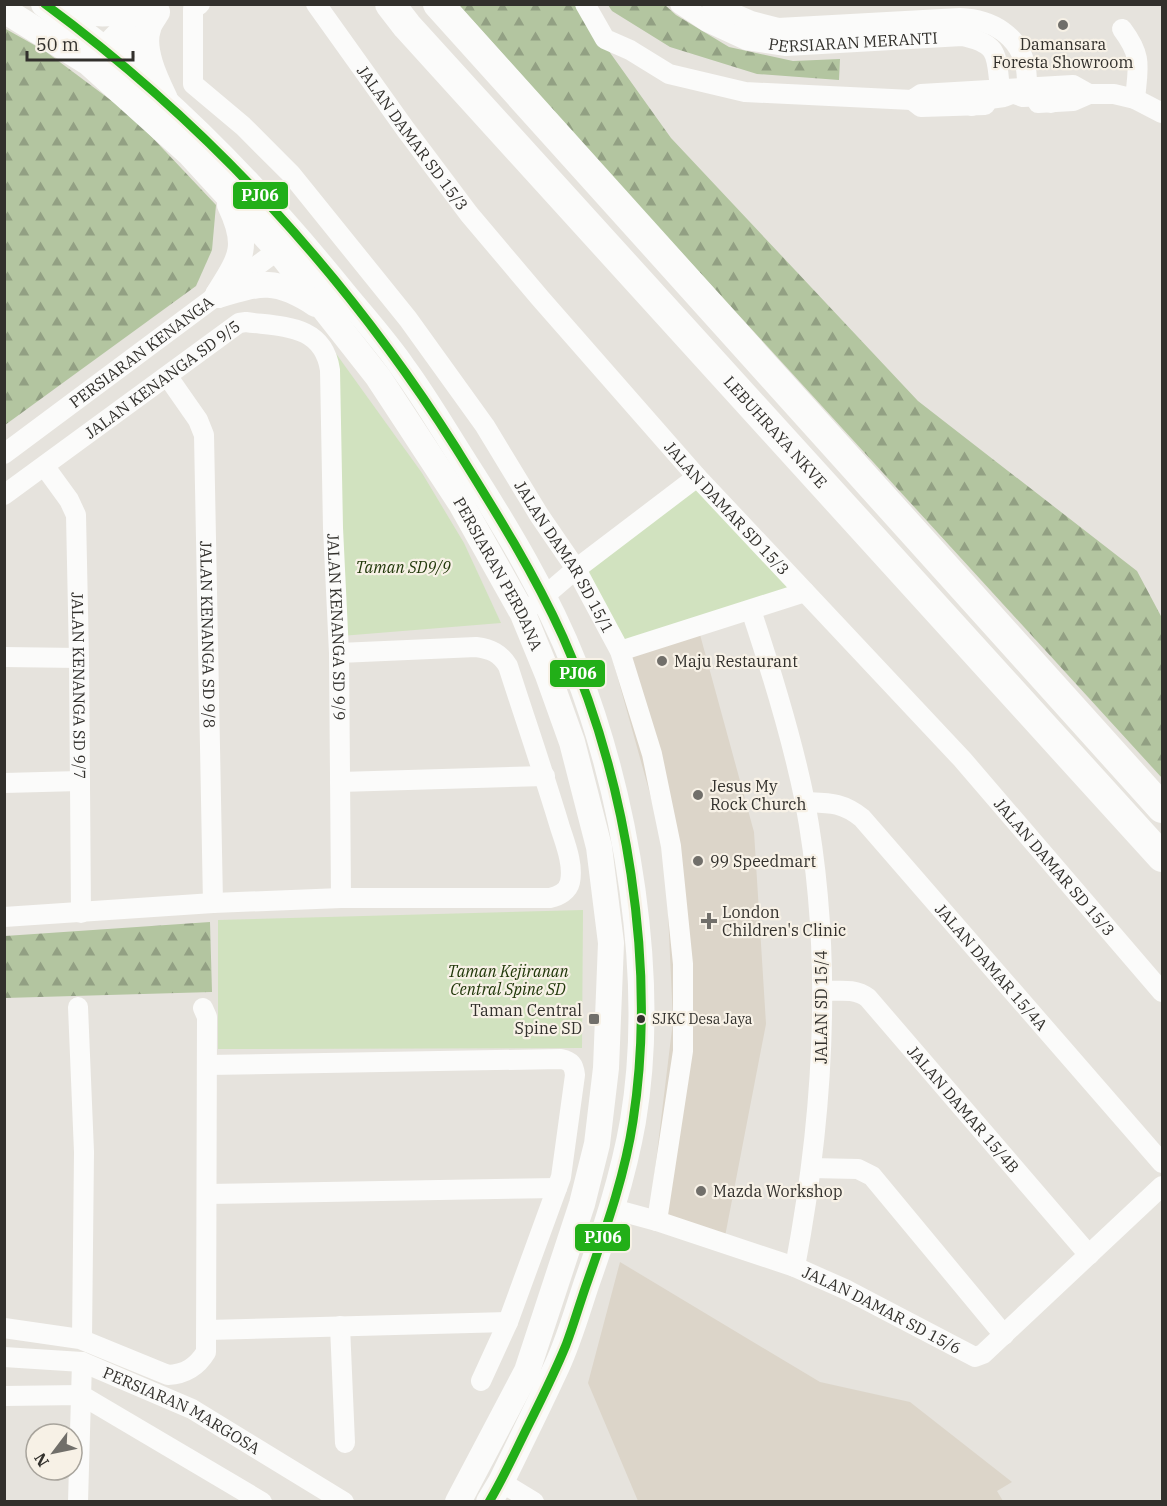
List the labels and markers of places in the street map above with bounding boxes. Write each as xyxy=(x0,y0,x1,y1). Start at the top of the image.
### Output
marker: Damansara Foresta Showroom xyxy=(1056,18,1070,32)
place label: Damansara Foresta Showroom xyxy=(992,34,1134,72)
place label: Maju Restaurant xyxy=(674,651,798,671)
marker: Maju Restaurant xyxy=(655,654,669,668)
place label: Jesus My Rock Church xyxy=(710,776,807,814)
marker: Jesus My Rock Church xyxy=(691,788,705,802)
place label: 99 Speedmart xyxy=(710,851,816,871)
marker: 99 Speedmart xyxy=(691,854,705,868)
place label: London Children's Clinic xyxy=(722,902,846,940)
marker: London Children's Clinic xyxy=(700,912,718,930)
place label: Taman Central Spine SD xyxy=(470,1000,582,1038)
place label: SJKC Desa Jaya xyxy=(652,1010,753,1028)
marker: Taman Central Spine SD xyxy=(587,1012,601,1026)
marker: SJKC Desa Jaya xyxy=(635,1013,647,1025)
place label: Mazda Workshop xyxy=(713,1181,843,1201)
marker: Mazda Workshop xyxy=(694,1184,708,1198)

